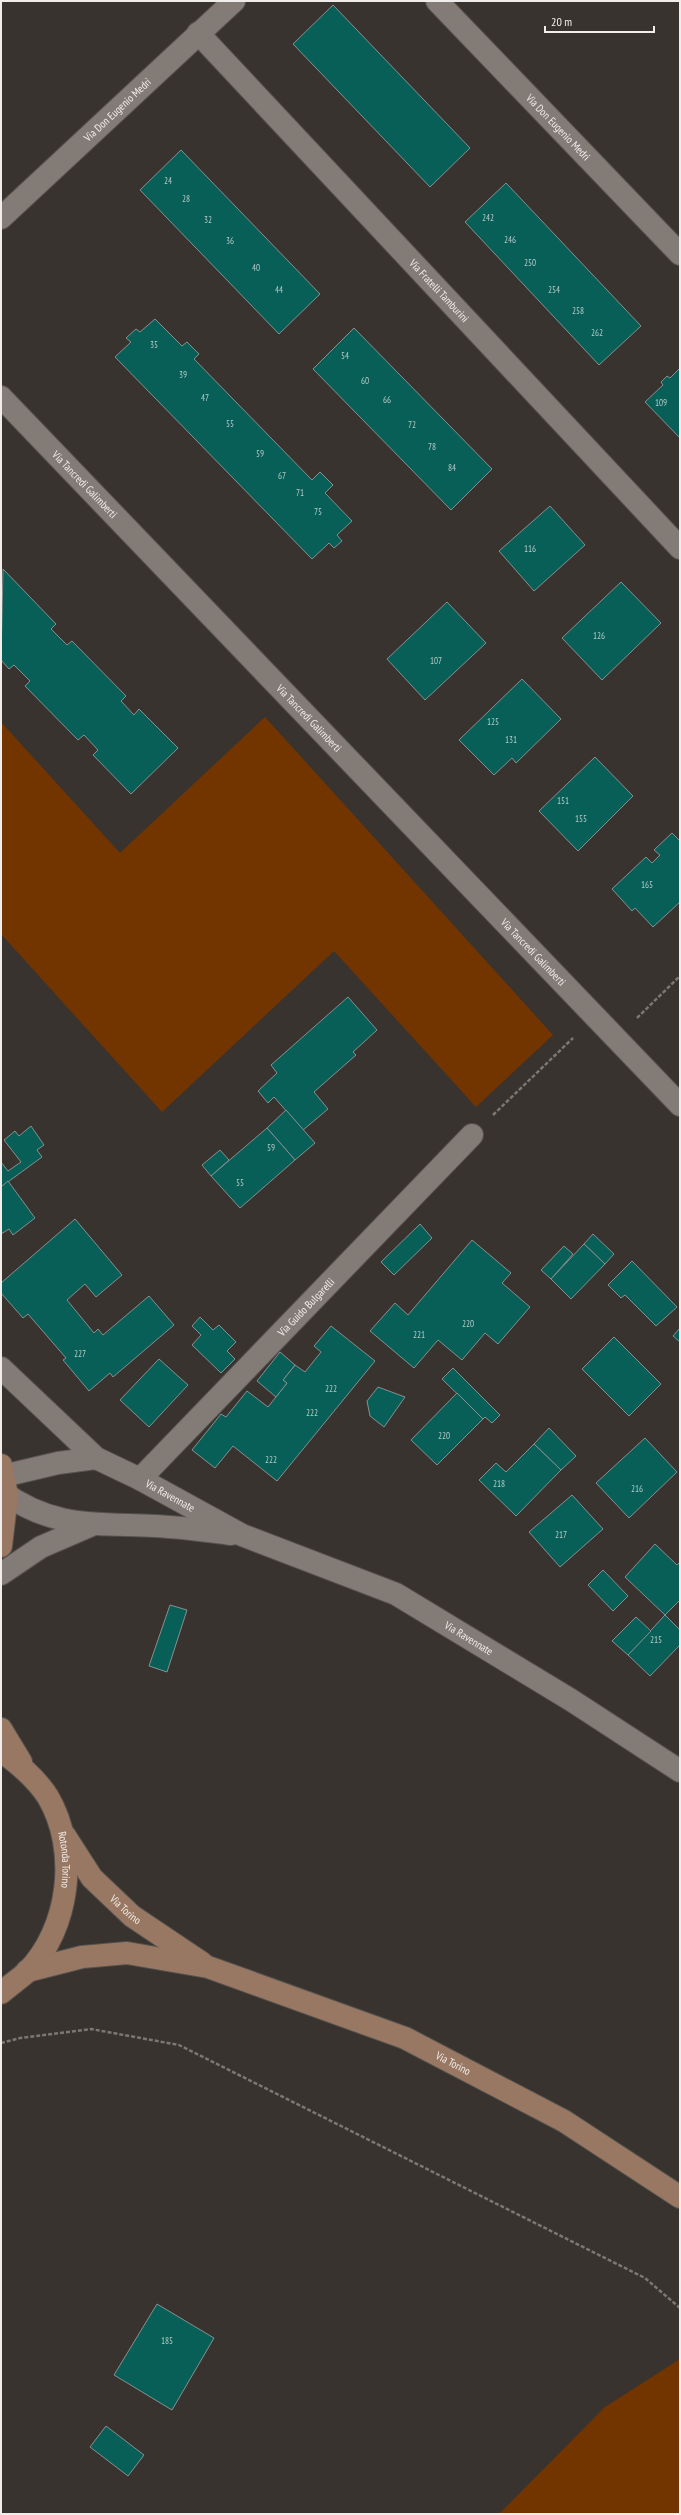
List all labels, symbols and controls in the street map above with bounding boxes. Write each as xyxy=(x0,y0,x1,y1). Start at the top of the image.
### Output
scale bar xyxy=(545,8,654,34)
text: 20 m xyxy=(551,14,572,29)
street label: Via Don Eugenio Medri xyxy=(80,75,154,145)
street label: Via Don Eugenio Medri xyxy=(522,90,593,163)
house number: 24 xyxy=(164,175,172,186)
house number: 28 xyxy=(182,193,190,204)
house number: 242 xyxy=(482,212,494,223)
house number: 32 xyxy=(204,214,212,225)
house number: 246 xyxy=(504,234,516,245)
house number: 36 xyxy=(226,235,234,246)
street label: Via Fratelli Tamburini xyxy=(406,256,472,325)
house number: 250 xyxy=(524,257,536,268)
house number: 40 xyxy=(252,262,260,273)
house number: 44 xyxy=(275,284,283,295)
house number: 254 xyxy=(548,284,560,295)
house number: 258 xyxy=(572,305,584,316)
house number: 262 xyxy=(591,327,603,338)
house number: 35 xyxy=(150,339,158,350)
house number: 54 xyxy=(341,350,349,361)
house number: 39 xyxy=(179,369,187,380)
house number: 60 xyxy=(361,375,369,386)
house number: 47 xyxy=(201,392,209,403)
house number: 66 xyxy=(383,394,391,405)
house number: 109 xyxy=(655,397,667,408)
house number: 55 xyxy=(226,418,234,429)
house number: 72 xyxy=(408,419,416,430)
house number: 78 xyxy=(428,441,436,452)
street label: Via Tancredi Galimberti xyxy=(48,447,120,521)
house number: 59 xyxy=(256,448,264,459)
house number: 84 xyxy=(448,462,456,473)
house number: 67 xyxy=(278,470,286,481)
house number: 71 xyxy=(296,487,304,498)
house number: 75 xyxy=(314,506,322,517)
house number: 116 xyxy=(524,543,536,554)
house number: 126 xyxy=(593,630,605,641)
house number: 107 xyxy=(430,655,442,666)
street label: Via Tancredi Galimberti xyxy=(273,681,345,755)
house number: 125 xyxy=(487,716,499,727)
house number: 131 xyxy=(505,734,517,745)
house number: 151 xyxy=(557,795,569,806)
house number: 155 xyxy=(575,813,587,824)
house number: 165 xyxy=(641,879,653,890)
street label: Via Tancredi Galimberti xyxy=(497,915,569,989)
house number: 59 xyxy=(267,1142,275,1153)
house number: 55 xyxy=(236,1177,244,1188)
street label: Via Guido Bulgarelli xyxy=(274,1275,337,1340)
house number: 220 xyxy=(462,1318,474,1329)
house number: 221 xyxy=(413,1329,425,1340)
house number: 227 xyxy=(74,1348,86,1359)
house number: 222 xyxy=(325,1383,337,1394)
house number: 222 xyxy=(306,1407,318,1418)
house number: 220 xyxy=(438,1430,450,1441)
house number: 222 xyxy=(265,1454,277,1465)
street label: Via Ravennate xyxy=(142,1476,198,1515)
house number: 218 xyxy=(493,1478,505,1489)
house number: 216 xyxy=(631,1483,643,1494)
house number: 217 xyxy=(555,1529,567,1540)
street label: Via Ravennate xyxy=(441,1618,496,1658)
house number: 215 xyxy=(650,1634,662,1645)
street label: Rotonda Torino xyxy=(55,1830,73,1889)
street label: Via Torino xyxy=(106,1891,144,1927)
street label: Via Torino xyxy=(433,2048,473,2078)
house number: 185 xyxy=(161,2335,173,2346)

